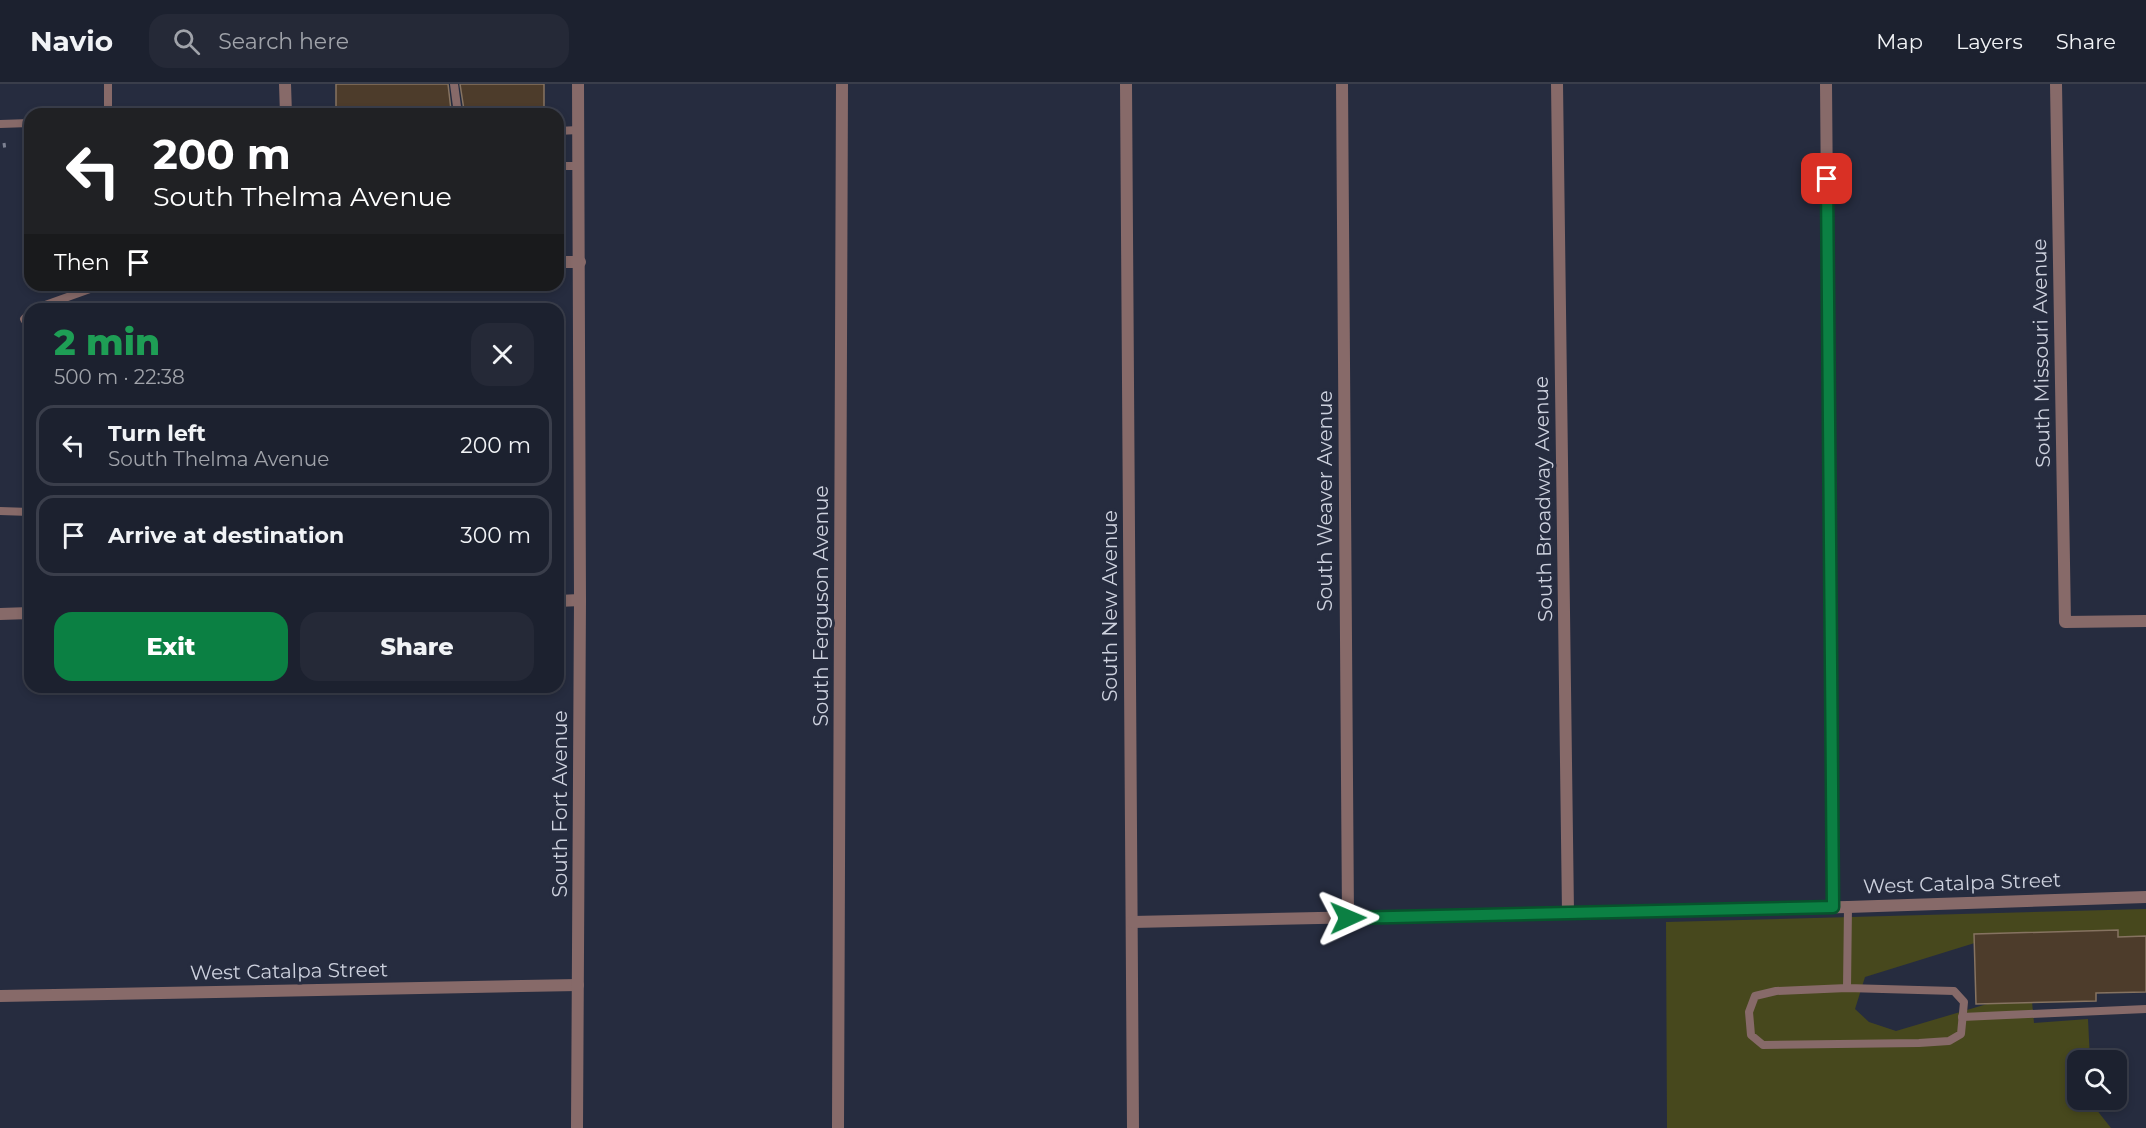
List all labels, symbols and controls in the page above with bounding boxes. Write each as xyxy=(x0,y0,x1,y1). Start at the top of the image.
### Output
search box xyxy=(149,14,569,68)
text: Navio xyxy=(30,24,113,58)
icon: search xyxy=(170,25,203,58)
text: Search here xyxy=(218,28,349,55)
text: Map xyxy=(1876,29,1923,54)
text: Layers xyxy=(1956,29,2023,54)
text: Share xyxy=(2056,29,2116,54)
text: 200 m xyxy=(153,128,291,180)
icon: left xyxy=(54,132,132,210)
pin xyxy=(1801,153,1852,204)
icon: arrive xyxy=(1810,162,1843,195)
text: South Thelma Avenue xyxy=(153,180,452,213)
street label: South Missouri Avenue xyxy=(2027,238,2055,468)
icon: arrive xyxy=(122,246,155,279)
text: Then xyxy=(54,249,110,276)
text: 2 min xyxy=(54,320,160,364)
button: close xyxy=(471,323,534,386)
text: 500 m · 22:38 xyxy=(54,365,185,389)
street label: South Broadway Avenue xyxy=(1529,376,1557,622)
street label: South Weaver Avenue xyxy=(1313,390,1337,612)
text: Turn left xyxy=(108,420,206,447)
icon: left xyxy=(57,429,90,462)
text: 200 m xyxy=(460,432,531,459)
text: South Thelma Avenue xyxy=(108,447,329,471)
street label: South Ferguson Avenue xyxy=(809,486,833,727)
street label: South New Avenue xyxy=(1098,510,1122,702)
icon: arrive xyxy=(57,519,90,552)
text: Arrive at destination xyxy=(108,522,344,549)
text: 300 m xyxy=(460,522,531,549)
button: Exit xyxy=(54,612,288,681)
button: Share xyxy=(300,612,534,681)
street label: South Fort Avenue xyxy=(548,710,572,898)
street label: West Catalpa Street xyxy=(1863,868,2061,898)
position arrow xyxy=(1316,886,1380,950)
street label: West Catalpa Street xyxy=(190,957,388,985)
map controls xyxy=(2067,1050,2127,1110)
button: search xyxy=(2067,1050,2127,1110)

